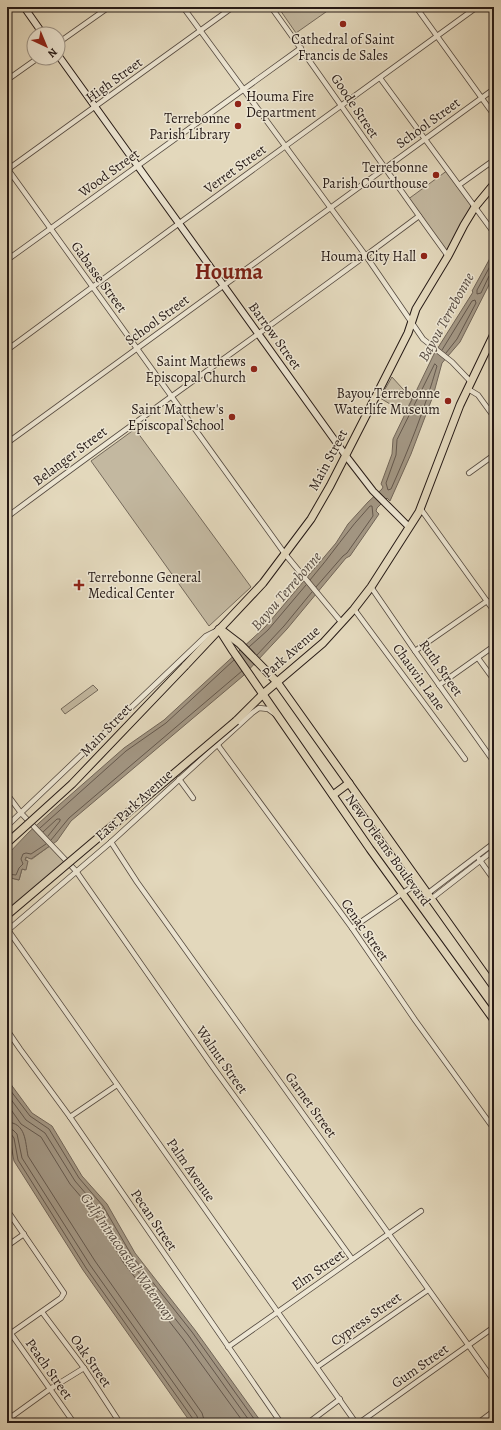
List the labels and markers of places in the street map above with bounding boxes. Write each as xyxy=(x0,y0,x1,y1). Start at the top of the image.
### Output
marker: Cathedral of Saint Francis de Sales xyxy=(338,19,348,29)
place label: Cathedral of Saint Francis de Sales xyxy=(291,30,395,65)
place label: Houma Fire Department xyxy=(246,87,317,122)
marker: Houma Fire Department xyxy=(233,99,243,109)
place label: Terrebonne Parish Library xyxy=(149,109,231,144)
marker: Terrebonne Parish Library xyxy=(233,121,243,131)
place label: Terrebonne Parish Courthouse xyxy=(322,158,428,193)
marker: Terrebonne Parish Courthouse xyxy=(431,170,441,180)
place label: Houma City Hall xyxy=(321,247,417,266)
marker: Houma City Hall xyxy=(419,251,429,261)
place label: Saint Matthews Episcopal Church xyxy=(146,352,247,387)
marker: Saint Matthews Episcopal Church xyxy=(249,364,259,374)
place label: Bayou Terrebonne Waterlife Museum xyxy=(333,384,440,419)
marker: Bayou Terrebonne Waterlife Museum xyxy=(443,396,453,406)
place label: Saint Matthew's Episcopal School xyxy=(128,400,225,435)
marker: Saint Matthew's Episcopal School xyxy=(227,412,237,422)
place label: Terrebonne General Medical Center xyxy=(88,568,201,603)
marker: Terrebonne General Medical Center xyxy=(73,579,85,591)

